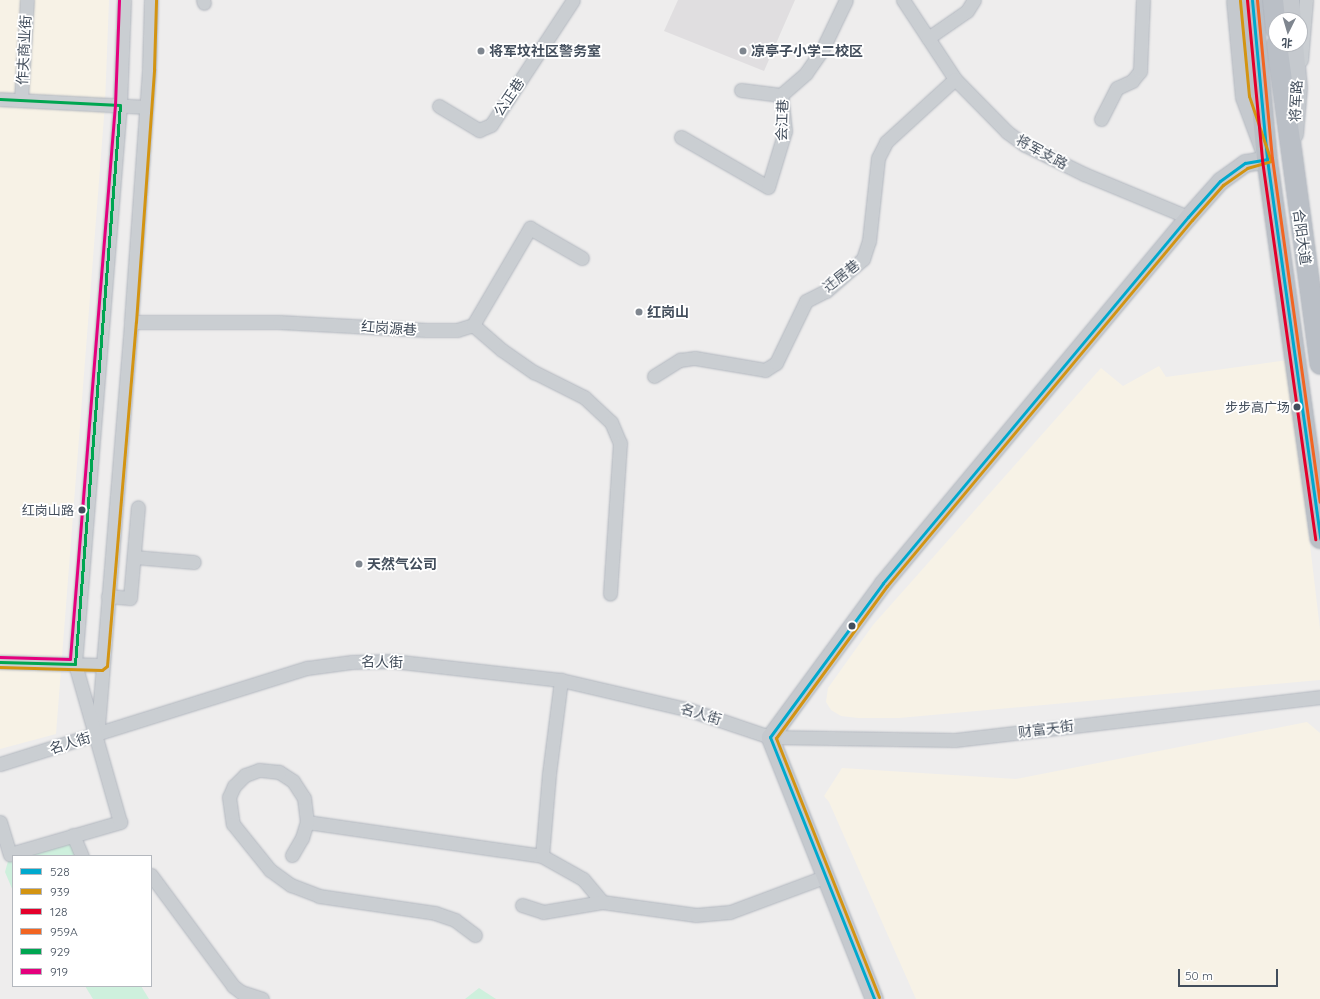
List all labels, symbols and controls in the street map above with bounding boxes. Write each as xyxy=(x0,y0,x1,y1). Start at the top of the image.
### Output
north arrow xyxy=(1268,12,1308,52)
street label: 作夫商业街 xyxy=(14,15,34,85)
text: 北 xyxy=(1281,36,1293,50)
place label: 将军坟社区警务室 xyxy=(489,43,601,59)
place label: 凉亭子小学二校区 xyxy=(751,43,863,59)
marker: 将军坟社区警务室 xyxy=(476,46,486,56)
marker: 凉亭子小学二校区 xyxy=(738,46,748,56)
street label: 公正巷 xyxy=(490,75,528,119)
street label: 将军路 xyxy=(1287,80,1305,122)
street label: 会江巷 xyxy=(773,99,791,141)
street label: 将军支路 xyxy=(1013,131,1071,173)
street label: 合阳大道 xyxy=(1290,208,1314,266)
street label: 迁居巷 xyxy=(819,256,863,296)
place label: 红岗山 xyxy=(647,304,689,320)
marker: 红岗山 xyxy=(634,307,644,317)
street label: 红岗源巷 xyxy=(360,318,418,338)
place label: 步步高广场 xyxy=(1225,399,1290,415)
marker: 步步高广场 xyxy=(1292,402,1302,412)
place label: 红岗山路 xyxy=(22,502,74,518)
marker: 红岗山路 xyxy=(77,505,87,515)
place label: 天然气公司 xyxy=(367,556,437,572)
marker: 天然气公司 xyxy=(354,559,364,569)
unlabelled marker xyxy=(847,621,857,631)
street label: 名人街 xyxy=(361,653,403,671)
street label: 名人街 xyxy=(678,700,724,728)
street label: 财富天街 xyxy=(1017,717,1075,741)
street label: 名人街 xyxy=(47,729,93,757)
legend xyxy=(12,855,152,987)
text: 528 xyxy=(50,864,70,879)
text: 939 xyxy=(50,884,70,899)
text: 128 xyxy=(50,904,68,919)
text: 959A xyxy=(50,924,78,939)
text: 929 xyxy=(50,944,70,959)
scale bar xyxy=(1180,961,1280,987)
text: 919 xyxy=(50,964,68,979)
text: 50 m xyxy=(1185,968,1213,983)

